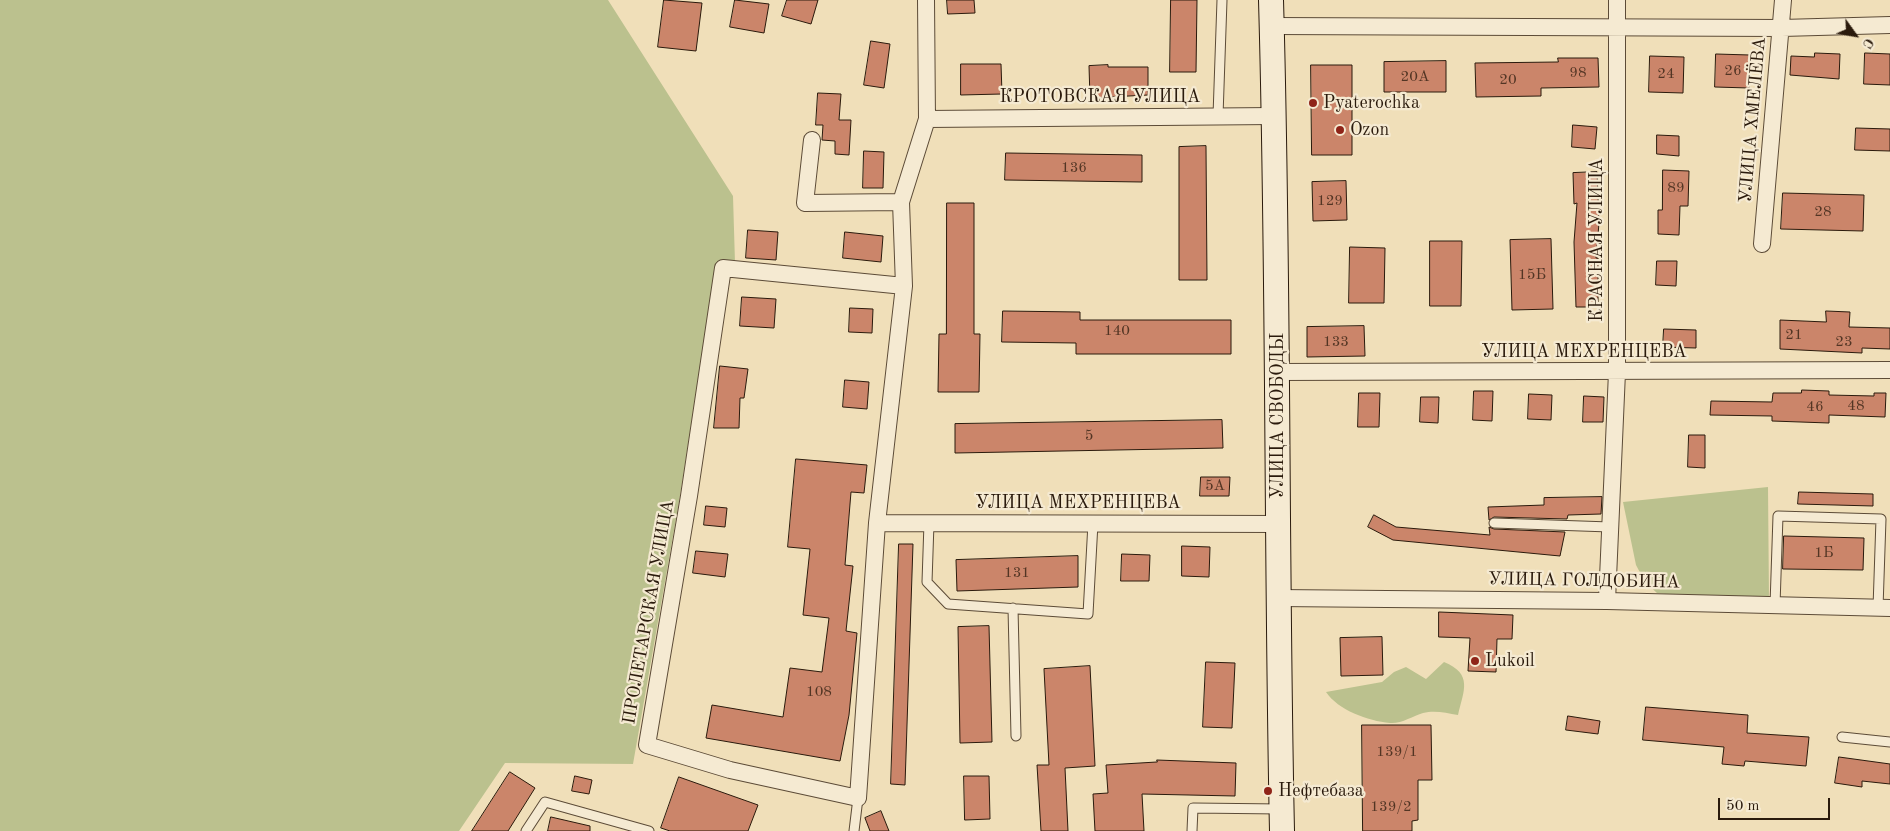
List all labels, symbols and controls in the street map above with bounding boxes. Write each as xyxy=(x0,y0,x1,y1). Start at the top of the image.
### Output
north arrow xyxy=(1830,10,1880,60)
text: С xyxy=(1859,35,1876,51)
street label: УЛИЦА ХМЕЛЁВА xyxy=(1735,36,1771,204)
house number: 26 xyxy=(1724,62,1742,80)
house number: 98 xyxy=(1569,64,1587,82)
house number: 24 xyxy=(1657,65,1675,83)
house number: 20А xyxy=(1401,68,1429,86)
house number: 20 xyxy=(1499,71,1517,89)
street label: КРОТОВСКАЯ УЛИЦА xyxy=(999,86,1201,108)
place label: Pyaterochka xyxy=(1323,92,1420,114)
marker: Pyaterochka xyxy=(1307,97,1319,109)
place label: Ozon xyxy=(1350,119,1389,141)
marker: Ozon xyxy=(1334,124,1346,136)
street label: КРАСНАЯ УЛИЦА xyxy=(1586,158,1608,322)
house number: 136 xyxy=(1061,159,1087,177)
house number: 89 xyxy=(1667,179,1685,197)
house number: 129 xyxy=(1317,192,1343,210)
house number: 28 xyxy=(1814,203,1832,221)
house number: 15Б xyxy=(1518,266,1546,284)
house number: 140 xyxy=(1104,322,1130,340)
house number: 21 xyxy=(1785,326,1803,344)
street label: УЛИЦА СВОБОДЫ xyxy=(1267,333,1289,499)
house number: 133 xyxy=(1323,333,1349,351)
house number: 23 xyxy=(1835,333,1853,351)
street label: УЛИЦА МЕХРЕНЦЕВА xyxy=(1481,341,1687,363)
house number: 48 xyxy=(1847,397,1865,415)
house number: 46 xyxy=(1806,398,1824,416)
house number: 5 xyxy=(1085,427,1093,445)
house number: 5А xyxy=(1205,477,1225,495)
street label: УЛИЦА МЕХРЕНЦЕВА xyxy=(975,492,1181,514)
street label: ПРОЛЕТАРСКАЯ УЛИЦА xyxy=(619,498,679,726)
house number: 1Б xyxy=(1814,544,1834,562)
house number: 131 xyxy=(1004,564,1030,582)
street label: УЛИЦА ГОЛДОБИНА xyxy=(1488,569,1680,593)
place label: Lukoil xyxy=(1485,650,1535,672)
marker: Lukoil xyxy=(1469,655,1481,667)
house number: 108 xyxy=(806,683,832,701)
house number: 139/1 xyxy=(1376,743,1418,761)
place label: Нефтебаза xyxy=(1278,780,1364,802)
marker: Нефтебаза xyxy=(1262,785,1274,797)
scale bar xyxy=(1720,788,1832,820)
house number: 139/2 xyxy=(1370,798,1412,816)
text: 50 m xyxy=(1726,799,1760,814)

